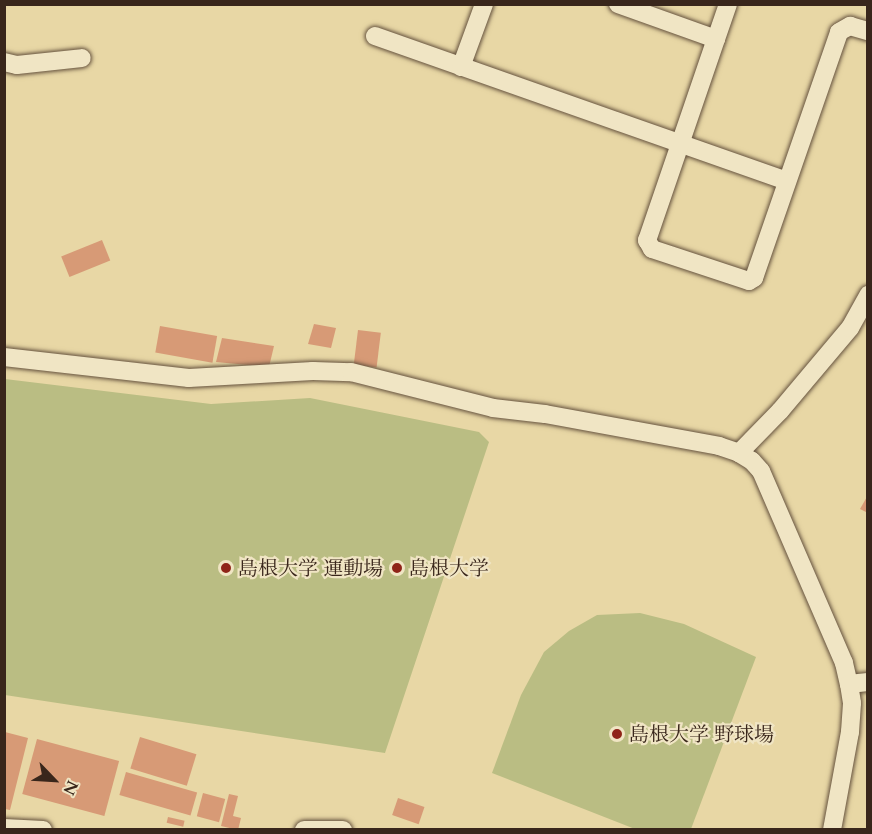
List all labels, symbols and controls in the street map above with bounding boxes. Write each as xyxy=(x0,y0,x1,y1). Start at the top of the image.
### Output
place label: 島根大学 運動場 xyxy=(238,556,383,580)
place label: 島根大学 xyxy=(409,556,489,580)
marker: 島根大学 運動場 xyxy=(219,561,233,575)
marker: 島根大学 xyxy=(390,561,404,575)
place label: 島根大学 野球場 xyxy=(629,722,774,746)
marker: 島根大学 野球場 xyxy=(610,727,624,741)
north arrow xyxy=(24,750,84,810)
text: N xyxy=(57,777,83,799)

